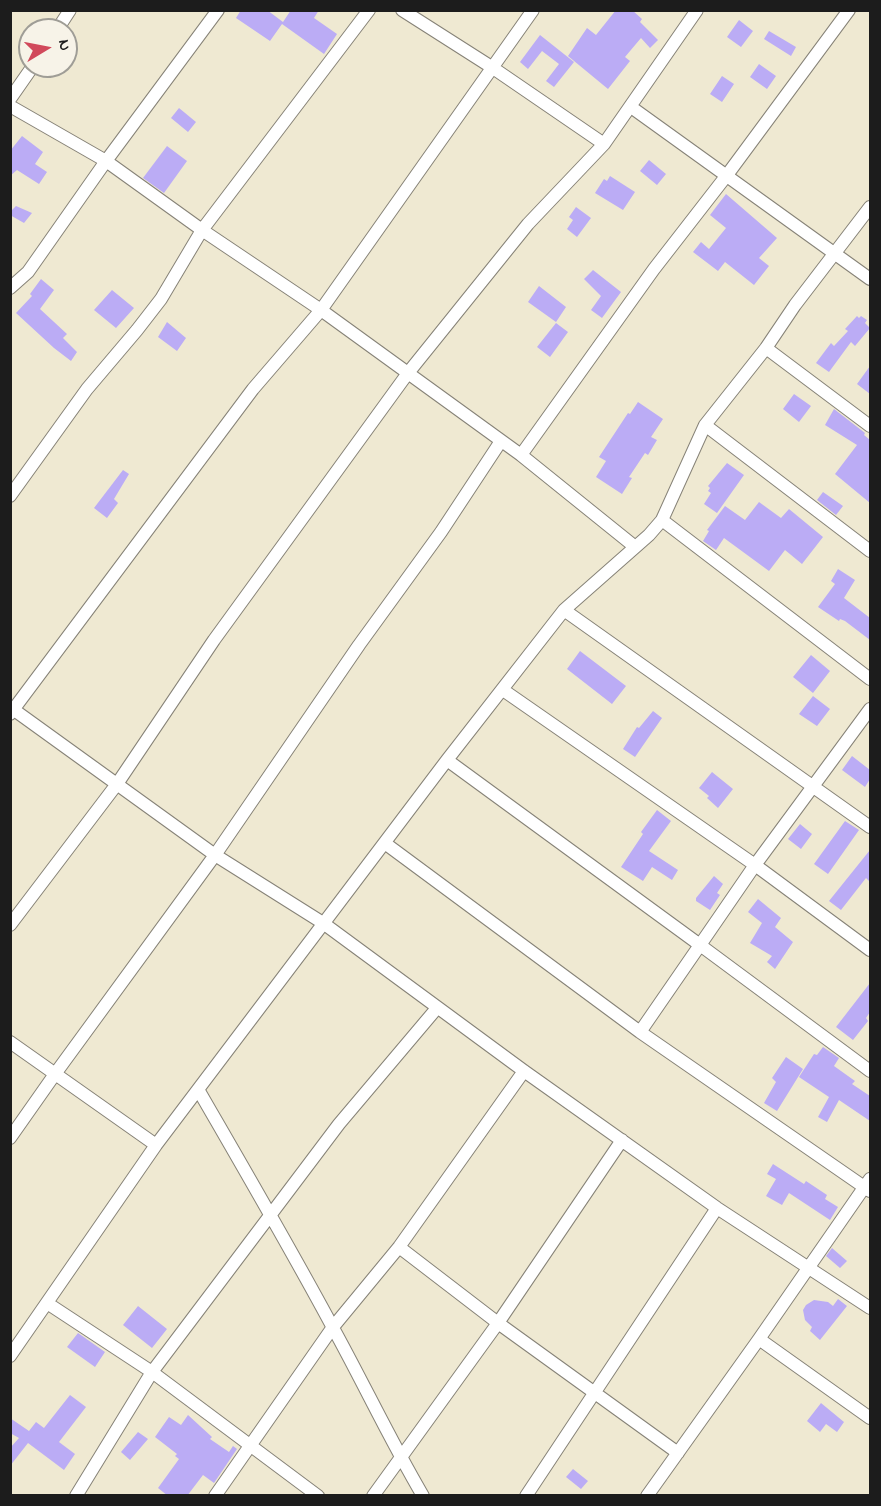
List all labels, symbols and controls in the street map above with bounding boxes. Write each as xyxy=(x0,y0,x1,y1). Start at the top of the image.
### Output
north arrow xyxy=(18,18,78,78)
text: N xyxy=(51,38,77,53)

